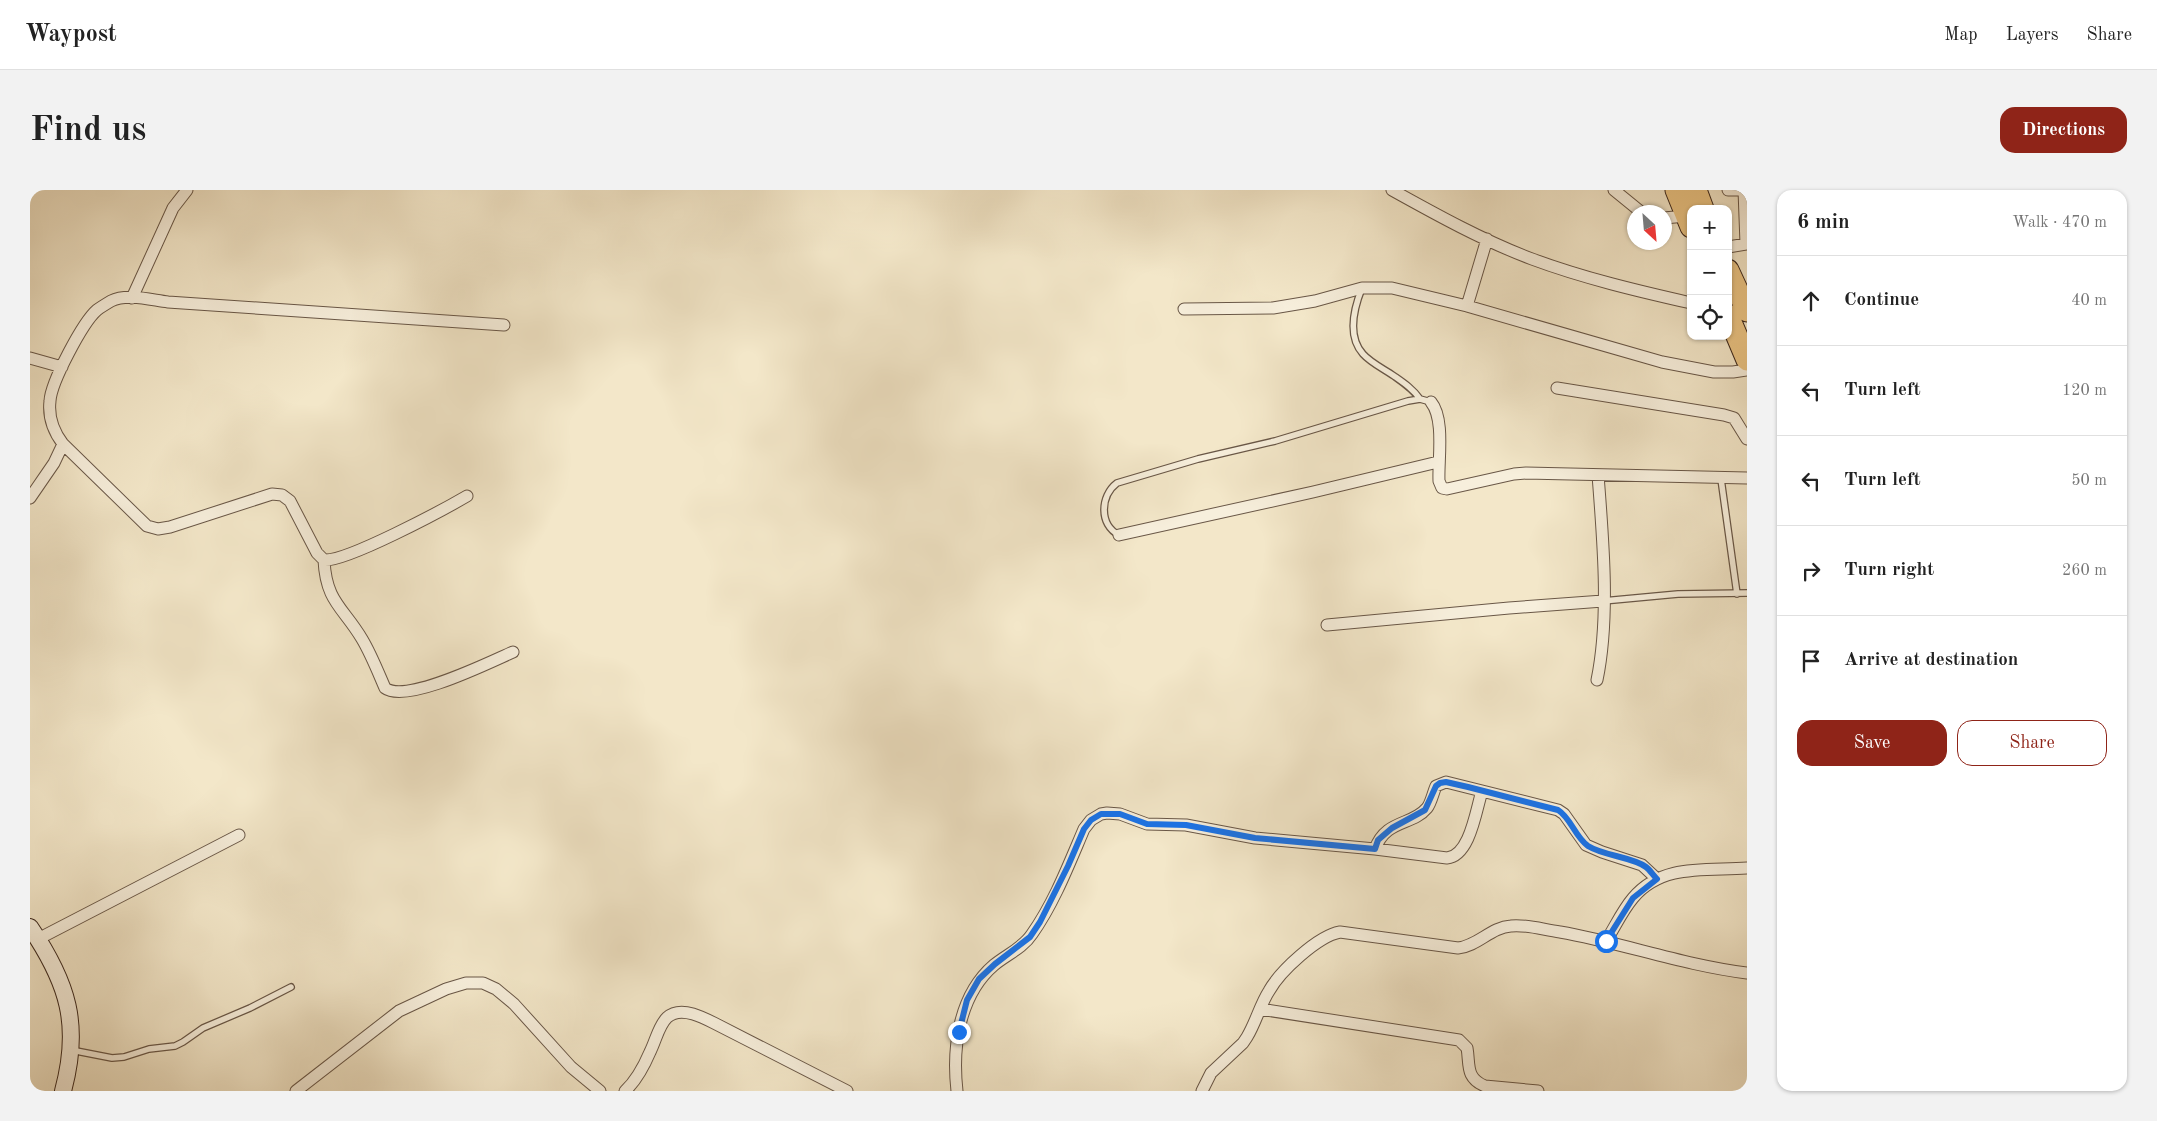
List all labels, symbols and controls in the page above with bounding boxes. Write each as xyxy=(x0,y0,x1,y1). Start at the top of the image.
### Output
text: Waypost xyxy=(25,23,117,47)
text: Map xyxy=(1944,26,1978,44)
text: Layers xyxy=(2006,26,2058,44)
text: Share xyxy=(2086,26,2132,44)
button: Directions xyxy=(2000,107,2127,153)
text: Find us xyxy=(30,113,146,148)
north arrow xyxy=(1627,205,1672,250)
map controls xyxy=(1687,205,1732,340)
button: + xyxy=(1687,205,1732,250)
text: 6 min xyxy=(1797,212,1850,233)
text: Walk · 470 m xyxy=(2012,215,2107,231)
button: − xyxy=(1687,250,1732,295)
icon: ahead xyxy=(1797,287,1825,315)
text: Continue xyxy=(1844,291,1919,310)
text: 40 m xyxy=(2071,293,2107,309)
button: locate xyxy=(1687,295,1732,340)
icon: left xyxy=(1797,377,1825,405)
text: Turn left xyxy=(1844,381,1921,400)
text: 120 m xyxy=(2062,383,2107,399)
icon: left xyxy=(1797,467,1825,495)
text: Turn left xyxy=(1844,471,1921,490)
text: 50 m xyxy=(2071,473,2107,489)
icon: right xyxy=(1797,557,1825,585)
text: Turn right xyxy=(1844,561,1934,580)
text: 260 m xyxy=(2062,563,2107,579)
icon: arrive xyxy=(1797,647,1825,675)
text: Arrive at destination xyxy=(1844,651,2018,670)
button: Save xyxy=(1797,720,1947,766)
button: Share xyxy=(1957,720,2107,766)
route start xyxy=(1595,930,1618,953)
route end xyxy=(948,1021,971,1044)

